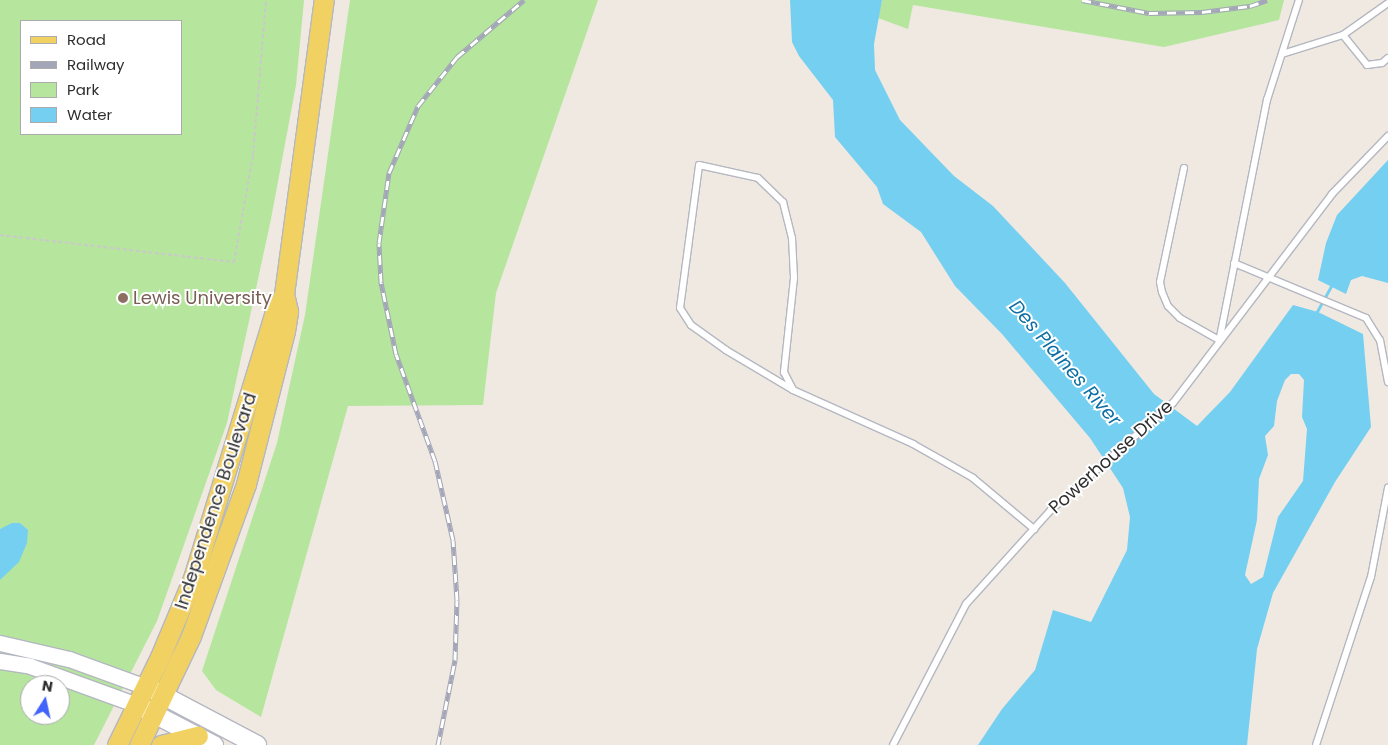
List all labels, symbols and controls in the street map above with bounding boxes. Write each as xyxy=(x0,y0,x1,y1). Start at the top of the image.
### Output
legend xyxy=(20,20,182,135)
text: Road xyxy=(67,29,106,50)
text: Railway xyxy=(67,54,125,75)
text: Park xyxy=(67,79,99,100)
text: Water xyxy=(67,104,112,125)
place label: Lewis University xyxy=(133,287,272,309)
marker: Lewis University xyxy=(117,292,129,304)
water label: Des Plaines River xyxy=(1004,295,1126,431)
street label: Independence Boulevard xyxy=(171,390,261,612)
street label: Powerhouse Drive xyxy=(1044,396,1178,518)
north arrow xyxy=(20,675,70,725)
text: N xyxy=(41,675,54,697)

